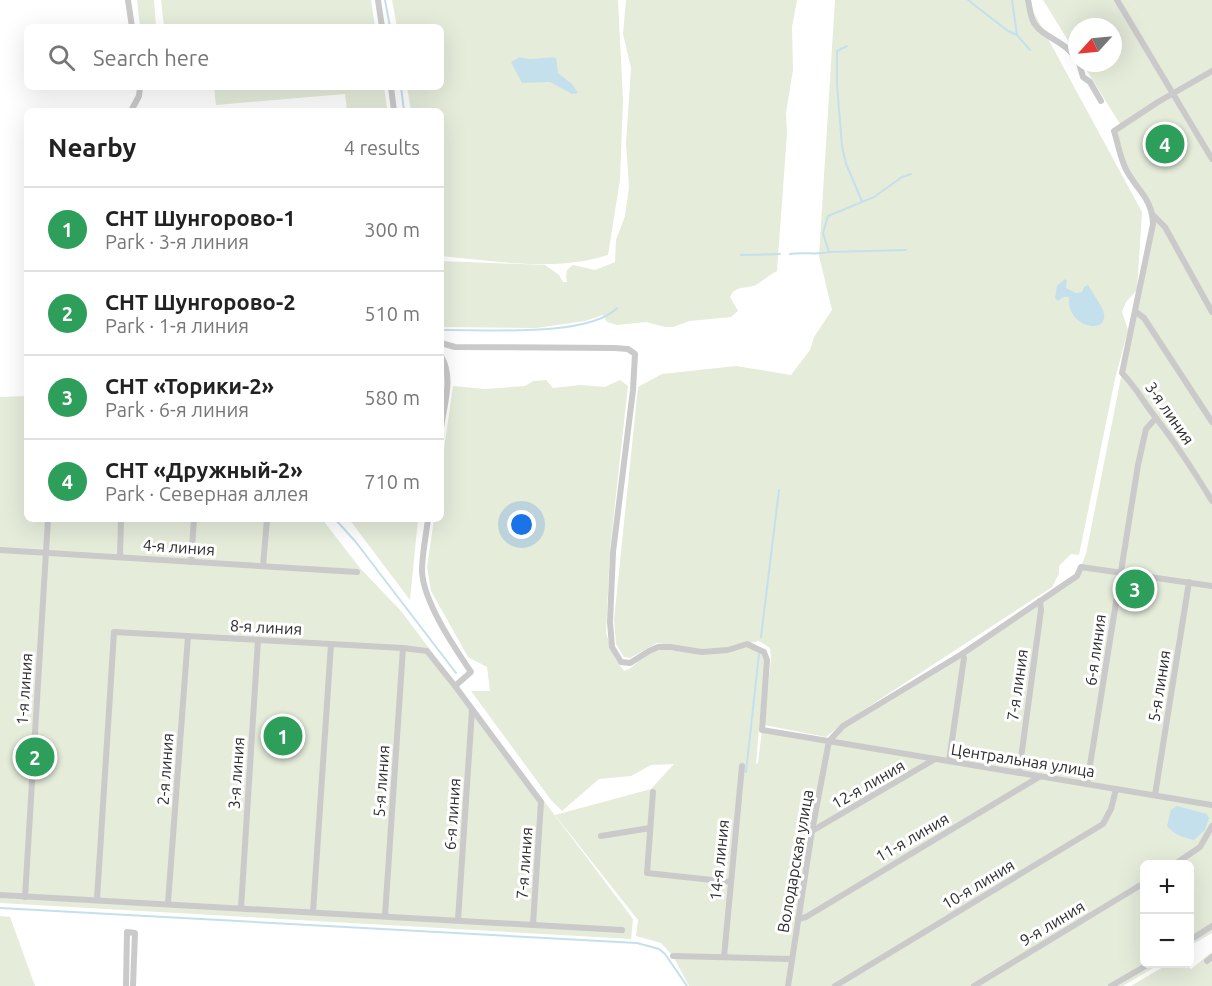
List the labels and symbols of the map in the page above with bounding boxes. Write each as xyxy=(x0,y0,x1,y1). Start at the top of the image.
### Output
north arrow xyxy=(1068,18,1122,72)
pin: 4 xyxy=(1146,122,1184,166)
street label: 3-я линия xyxy=(1142,378,1198,448)
your location xyxy=(507,510,536,539)
street label: 4-я линия xyxy=(142,536,216,558)
pin: 3 xyxy=(1116,566,1154,612)
street label: 6-я линия xyxy=(1081,613,1109,687)
street label: 8-я линия xyxy=(229,616,303,638)
street label: 7-я линия xyxy=(1003,648,1031,722)
street label: 5-я линия xyxy=(1144,649,1174,723)
street label: 1-я линия xyxy=(13,652,35,726)
pin: 1 xyxy=(264,714,302,758)
street label: 2-я линия xyxy=(154,732,176,806)
pin: 2 xyxy=(15,734,54,780)
street label: 3-я линия xyxy=(225,736,247,810)
street label: Центральная улица xyxy=(950,740,1096,780)
street label: 5-я линия xyxy=(370,744,392,818)
street label: 12-я линия xyxy=(828,756,908,812)
street label: 6-я линия xyxy=(441,777,463,851)
street label: Володарская улица xyxy=(774,788,816,934)
street label: 11-я линия xyxy=(872,809,952,865)
street label: 14-я линия xyxy=(706,819,732,901)
street label: 7-я линия xyxy=(513,826,535,900)
street label: 10-я линия xyxy=(939,855,1017,913)
street label: 9-я линия xyxy=(1016,897,1088,949)

